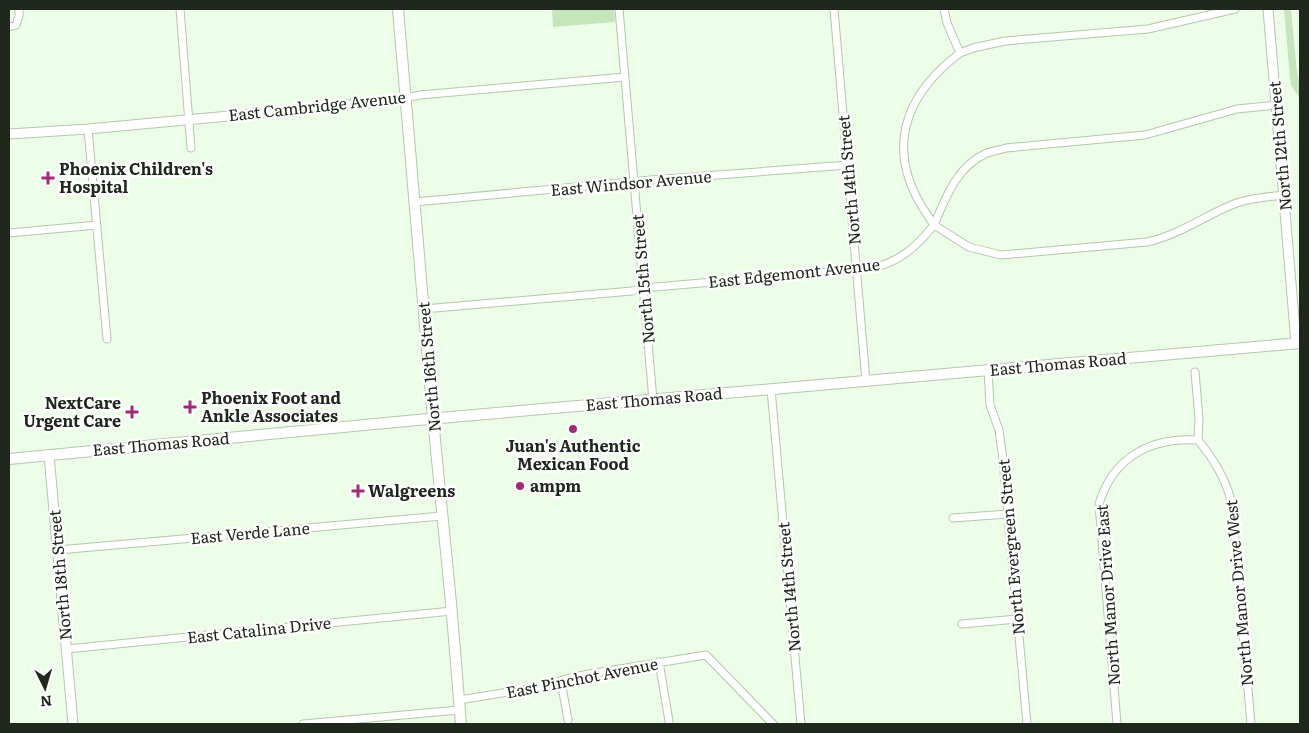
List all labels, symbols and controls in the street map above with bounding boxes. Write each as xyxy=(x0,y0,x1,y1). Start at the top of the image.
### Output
street label: North 12th Street xyxy=(1261,80,1297,212)
street label: East Cambridge Avenue xyxy=(227,84,407,126)
street label: North 14th Street xyxy=(830,114,866,246)
place label: Phoenix Children's Hospital xyxy=(59,156,213,198)
street label: East Windsor Avenue xyxy=(549,163,712,201)
marker: Phoenix Children's Hospital xyxy=(41,171,55,185)
street label: North 15th Street xyxy=(624,213,660,345)
street label: East Edgemont Avenue xyxy=(707,251,881,293)
street label: North 16th Street xyxy=(410,300,446,433)
street label: East Thomas Road xyxy=(988,345,1128,381)
street label: East Thomas Road xyxy=(584,380,724,416)
place label: Phoenix Foot and Ankle Associates xyxy=(201,385,342,427)
place label: NextCare Urgent Care xyxy=(23,390,121,432)
marker: Phoenix Foot and Ankle Associates xyxy=(183,400,197,414)
marker: NextCare Urgent Care xyxy=(125,405,139,419)
marker: Juan's Authentic Mexican Food xyxy=(567,423,579,435)
street label: East Thomas Road xyxy=(91,425,231,461)
place label: Juan's Authentic Mexican Food xyxy=(505,433,641,475)
street label: North Evergreen Street xyxy=(990,458,1030,636)
place label: ampm xyxy=(530,473,581,497)
place label: Walgreens xyxy=(368,478,455,502)
marker: ampm xyxy=(514,480,526,492)
marker: Walgreens xyxy=(352,485,364,497)
street label: North Manor Drive West xyxy=(1218,498,1258,687)
street label: North Manor Drive East xyxy=(1089,503,1125,687)
street label: North 18th Street xyxy=(41,508,77,641)
street label: East Verde Lane xyxy=(189,515,311,549)
street label: North 14th Street xyxy=(770,521,806,653)
street label: East Catalina Drive xyxy=(186,610,332,648)
street label: East Pinchot Avenue xyxy=(504,651,660,704)
north arrow xyxy=(20,663,70,713)
text: N xyxy=(39,691,53,712)

